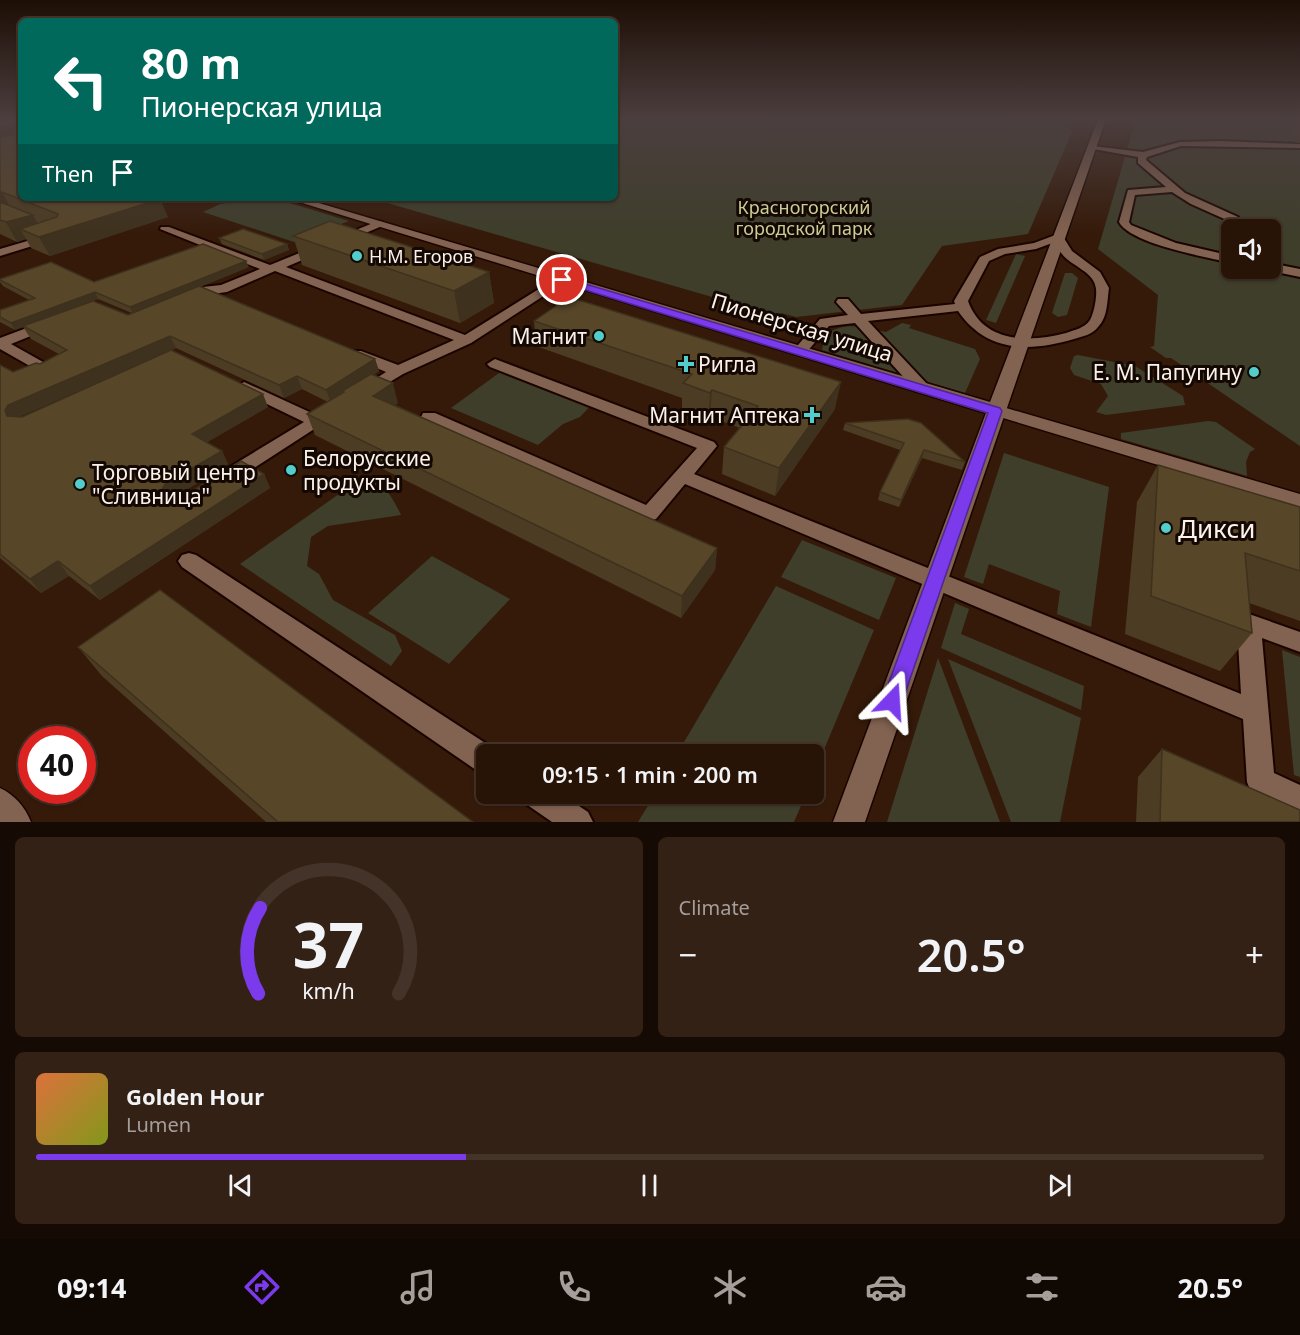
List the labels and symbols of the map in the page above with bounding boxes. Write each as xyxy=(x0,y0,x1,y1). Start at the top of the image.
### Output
park label: Красногорский городской парк xyxy=(736,195,873,240)
place label: Н.М. Егоров xyxy=(369,244,473,268)
marker: Н.М. Егоров xyxy=(350,249,364,263)
pin xyxy=(536,254,587,305)
street label: Пионерская улица xyxy=(708,286,896,368)
place label: Магнит xyxy=(511,322,587,350)
marker: Магнит xyxy=(592,329,606,343)
place label: Ригла xyxy=(698,350,756,378)
marker: Ригла xyxy=(679,357,693,371)
place label: Е. М. Папугину xyxy=(1093,358,1242,386)
marker: Е. М. Папугину xyxy=(1247,365,1261,379)
place label: Магнит Аптека xyxy=(649,401,800,429)
marker: Магнит Аптека xyxy=(805,408,819,422)
place label: Белорусские продукты xyxy=(303,444,431,496)
place label: Торговый центр "Сливница" xyxy=(92,458,256,510)
marker: Белорусские продукты xyxy=(284,463,298,477)
marker: Торговый центр "Сливница" xyxy=(73,477,87,491)
place label: Дикси xyxy=(1178,510,1255,546)
marker: Дикси xyxy=(1159,521,1173,535)
position arrow xyxy=(860,669,924,733)
speed limit sign: 40 xyxy=(18,726,96,804)

